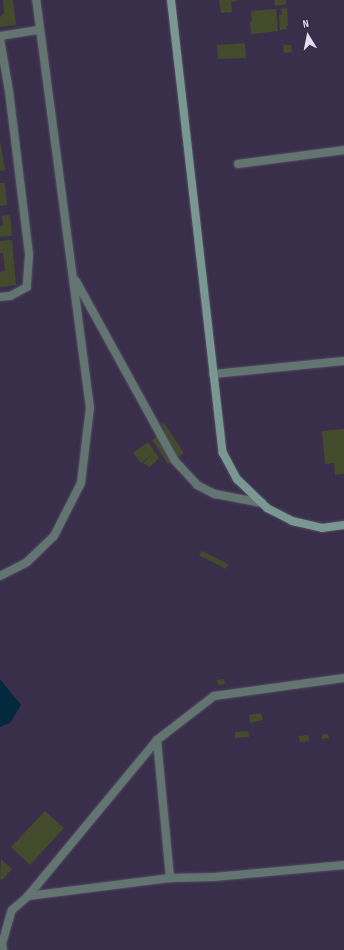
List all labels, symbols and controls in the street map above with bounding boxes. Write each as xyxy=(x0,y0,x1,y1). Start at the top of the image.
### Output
north arrow xyxy=(288,16,328,56)
text: N xyxy=(302,17,310,31)

